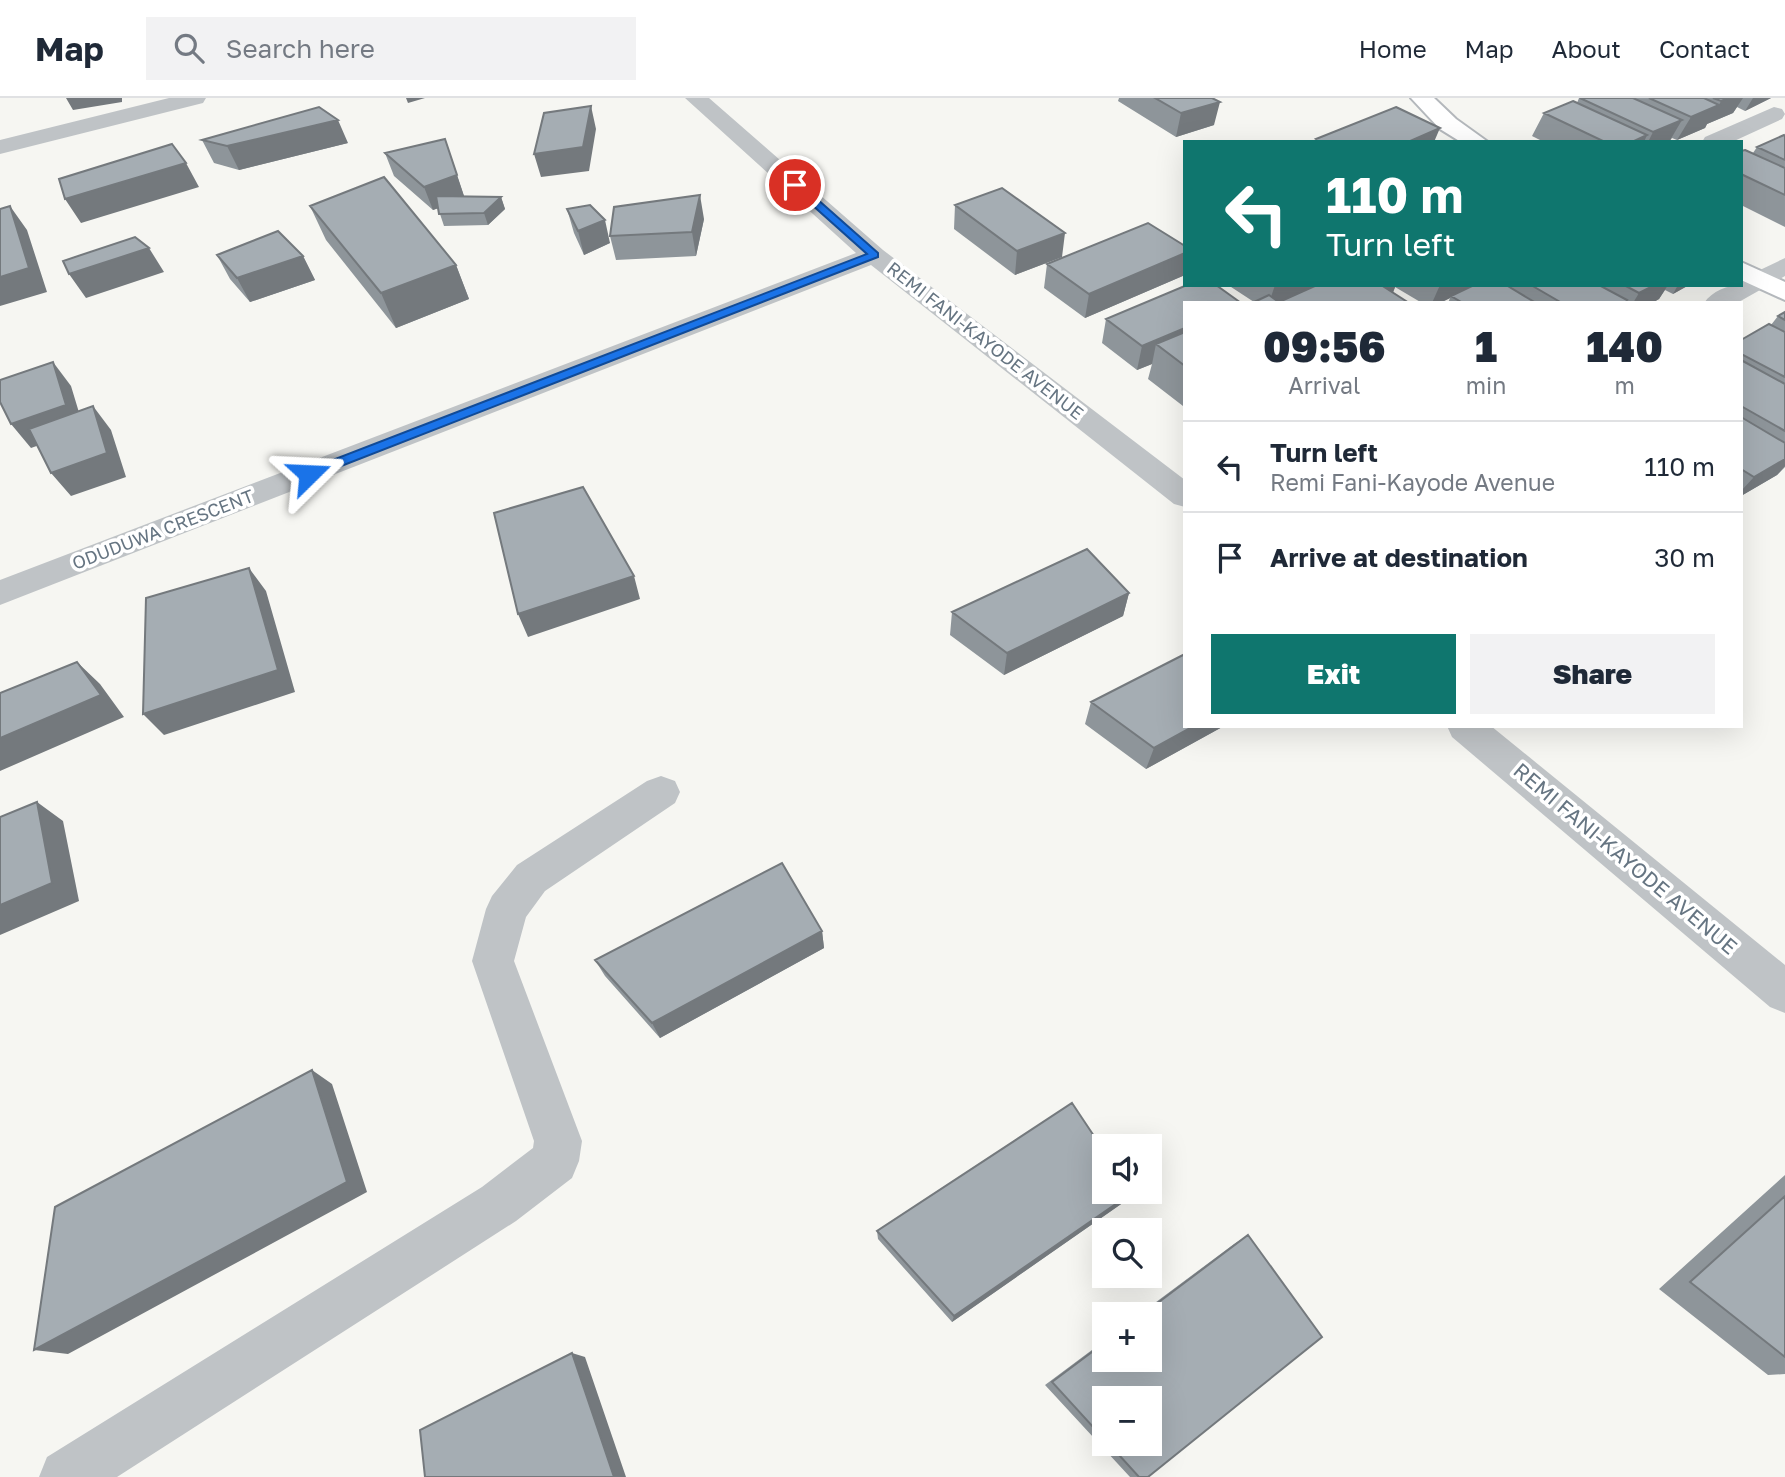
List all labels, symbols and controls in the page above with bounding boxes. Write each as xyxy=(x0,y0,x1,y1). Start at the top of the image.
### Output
search box xyxy=(146,17,636,80)
text: Map xyxy=(35,29,104,68)
icon: search xyxy=(170,29,208,67)
text: Search here xyxy=(226,33,375,64)
text: Home xyxy=(1359,34,1427,63)
text: Map xyxy=(1465,34,1514,63)
text: About xyxy=(1552,34,1621,63)
text: Contact xyxy=(1659,34,1750,63)
pin xyxy=(765,155,825,215)
text: 110 m xyxy=(1326,165,1463,224)
icon: arrive xyxy=(776,166,814,204)
icon: left xyxy=(1211,168,1302,259)
text: Turn left xyxy=(1326,225,1455,263)
street label: REMI FANI-KAYODE AVENUE xyxy=(883,257,1088,424)
text: 09:56 xyxy=(1263,321,1386,371)
text: 1 xyxy=(1475,321,1497,371)
text: 140 xyxy=(1586,321,1663,371)
text: Arrival xyxy=(1288,371,1360,399)
text: min xyxy=(1466,371,1506,399)
text: m xyxy=(1614,371,1635,399)
position arrow xyxy=(272,437,346,511)
text: Turn left xyxy=(1270,437,1378,468)
icon: left xyxy=(1211,448,1249,486)
text: 110 m xyxy=(1644,451,1715,482)
text: Remi Fani-Kayode Avenue xyxy=(1270,468,1555,496)
street label: ODUDUWA CRESCENT xyxy=(69,484,256,574)
icon: arrive xyxy=(1211,539,1249,577)
text: Arrive at destination xyxy=(1270,542,1528,573)
text: 30 m xyxy=(1654,542,1715,573)
button: Exit xyxy=(1211,634,1456,714)
button: Share xyxy=(1470,634,1715,714)
street label: REMI FANI-KAYODE AVENUE xyxy=(1509,757,1743,959)
map controls xyxy=(1092,1134,1162,1456)
button: sound xyxy=(1092,1134,1162,1204)
button: search xyxy=(1092,1218,1162,1288)
button: + xyxy=(1092,1302,1162,1372)
button: − xyxy=(1092,1386,1162,1456)

